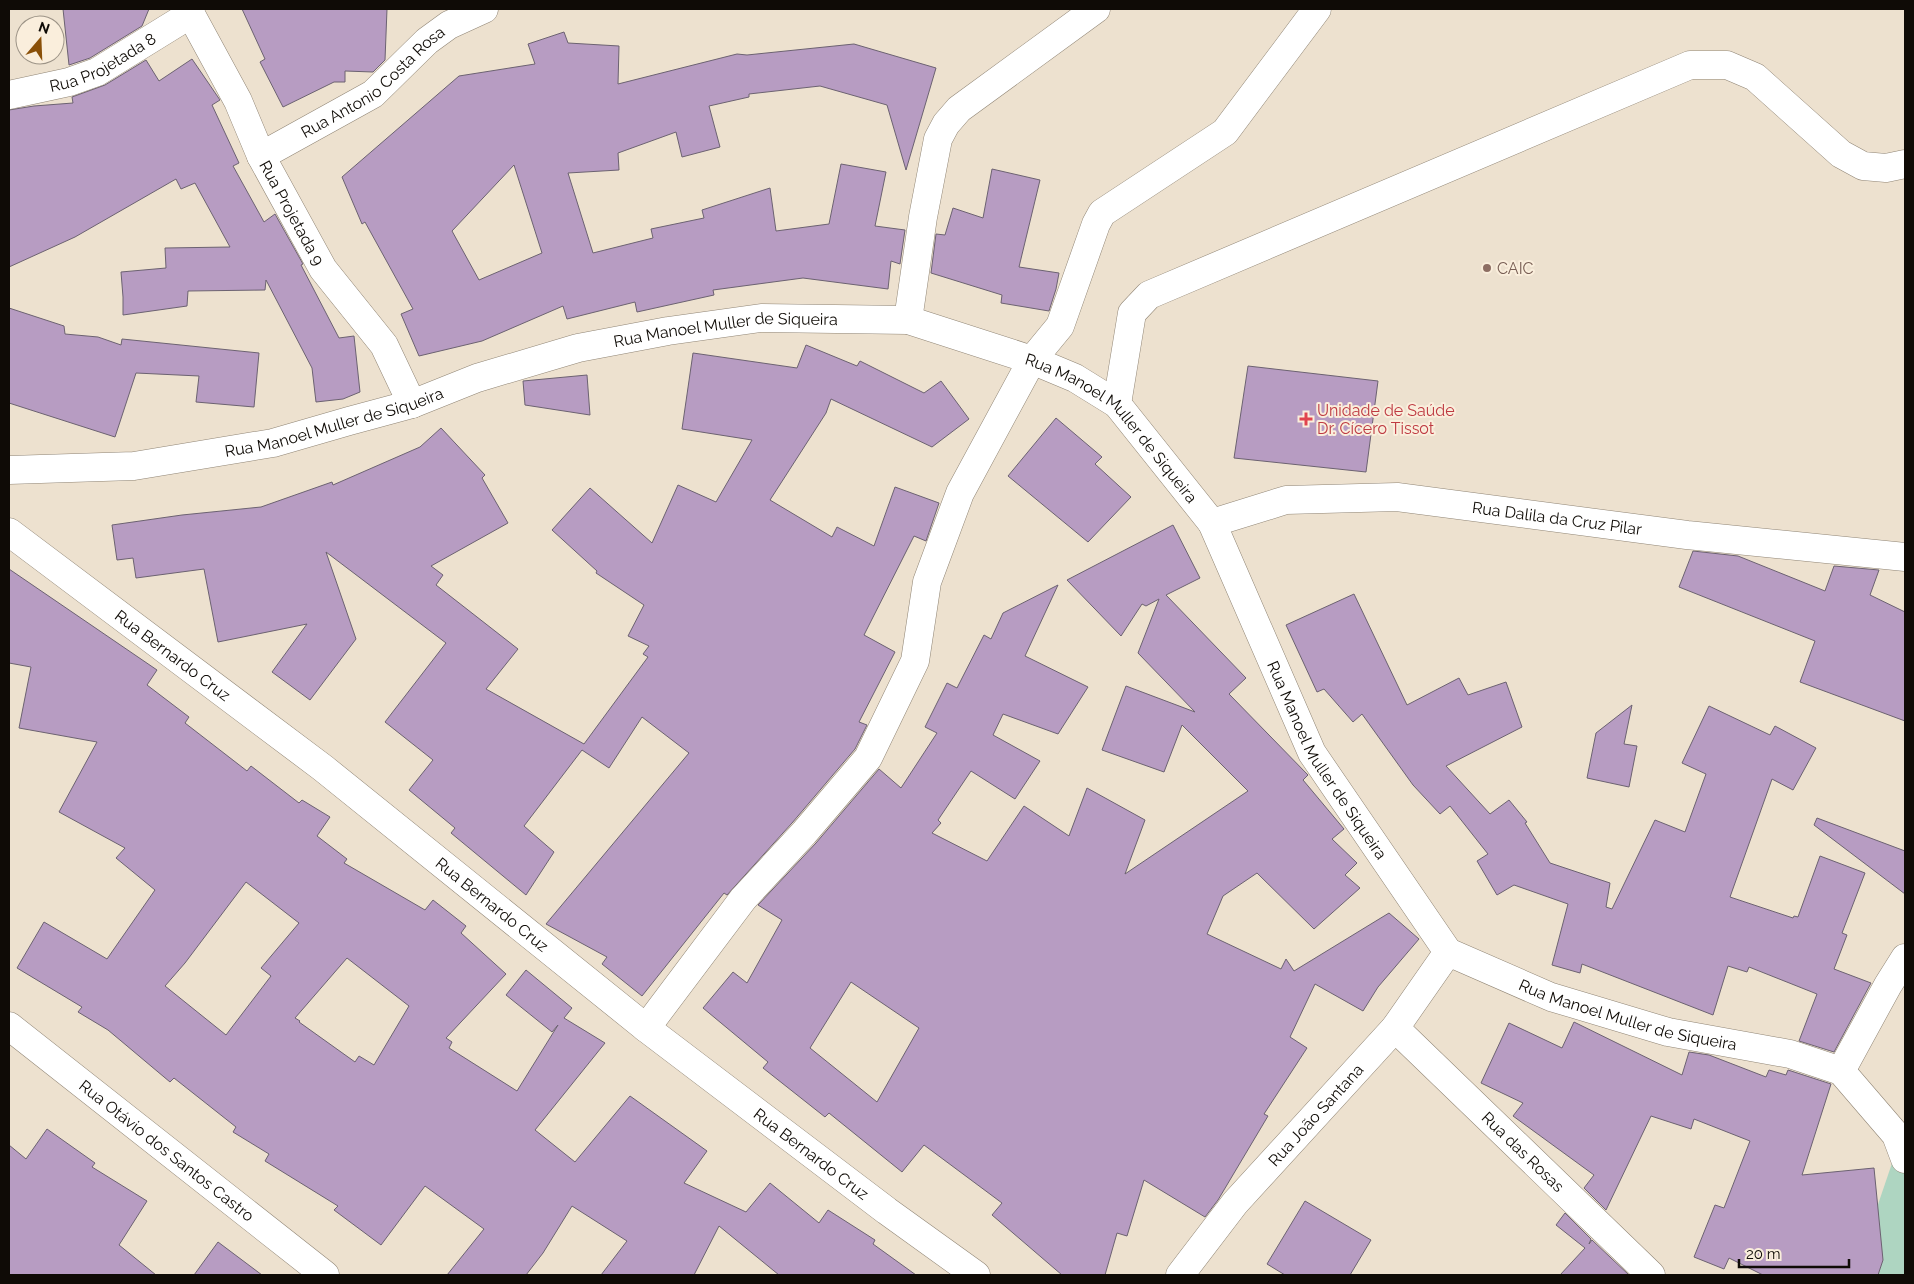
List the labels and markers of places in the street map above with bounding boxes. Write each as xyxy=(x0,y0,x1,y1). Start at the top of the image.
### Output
place label: CAIC xyxy=(1497,259,1534,278)
marker: CAIC xyxy=(1481,262,1493,274)
place label: Unidade de Saúde Dr. Cícero Tissot xyxy=(1317,401,1455,438)
marker: Unidade de Saúde Dr. Cícero Tissot xyxy=(1299,412,1313,426)

